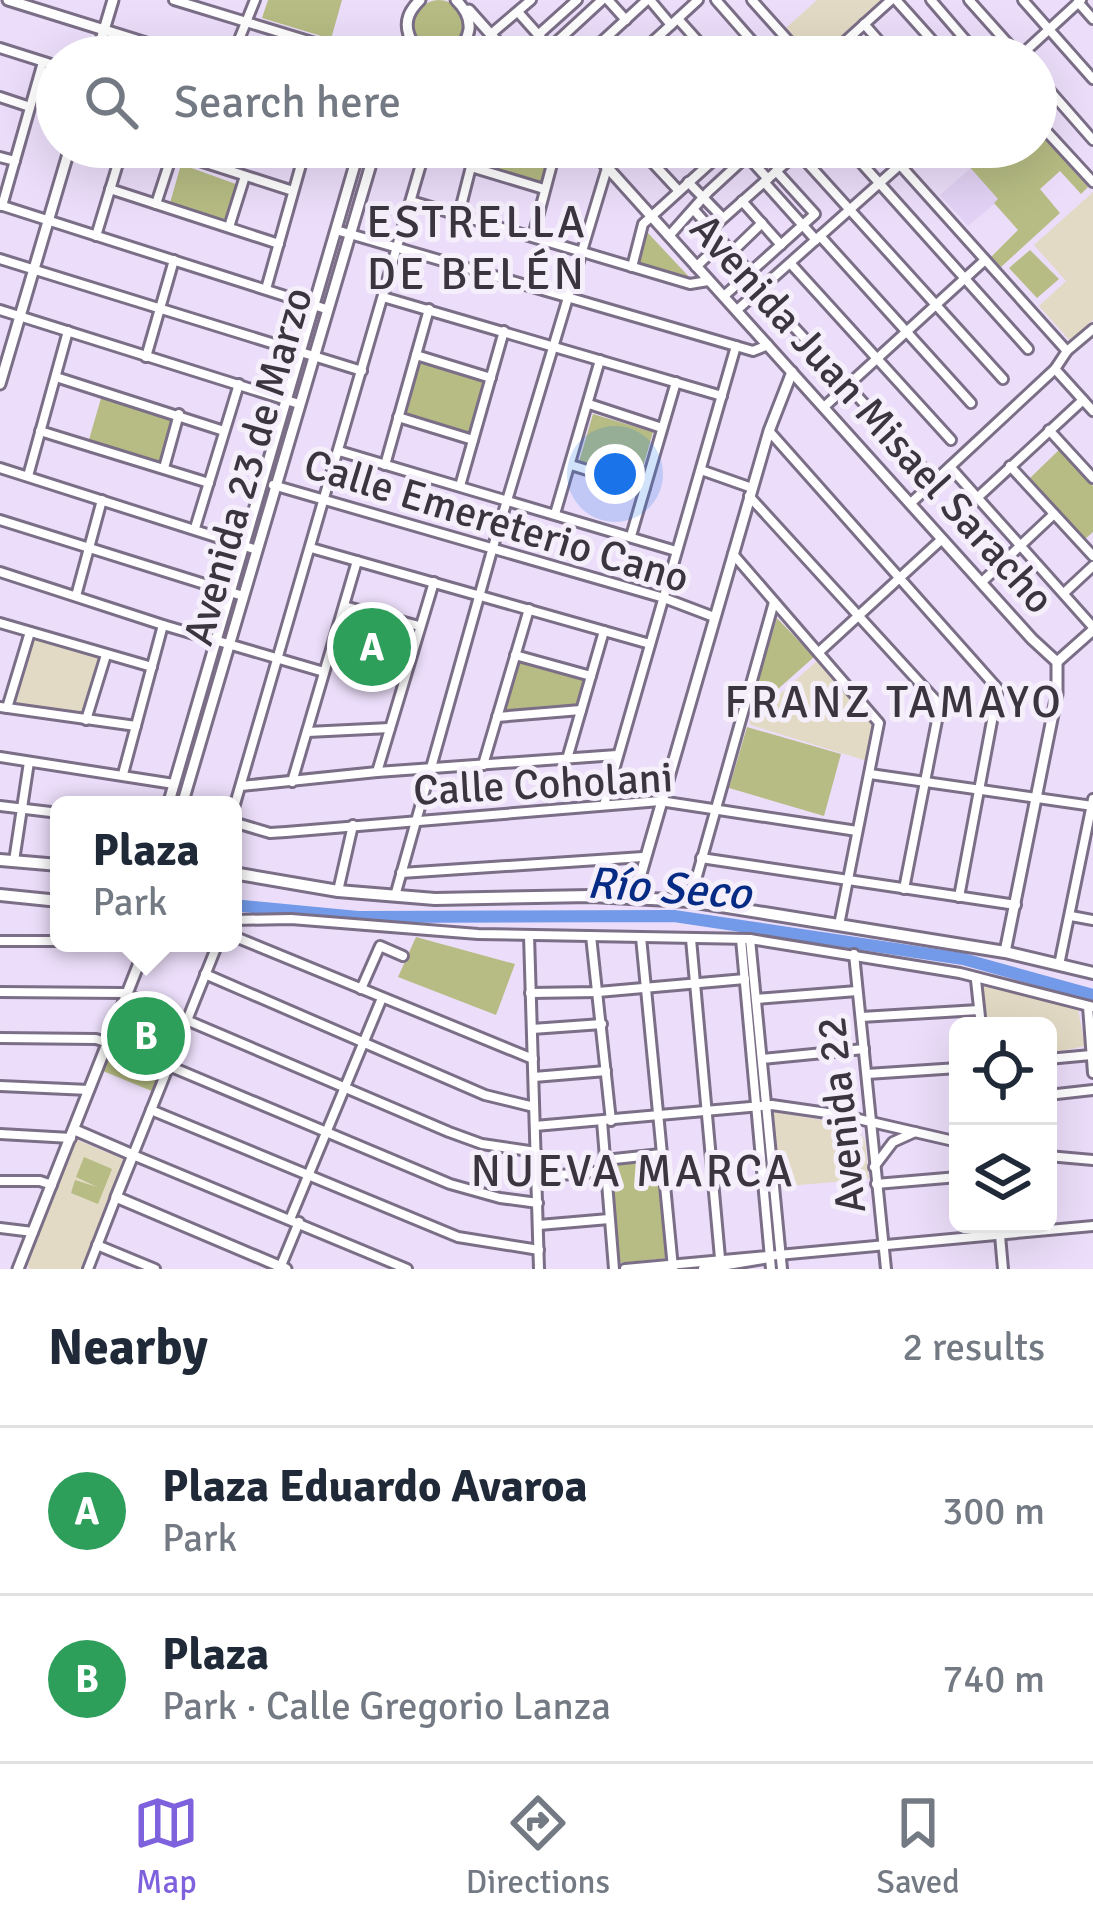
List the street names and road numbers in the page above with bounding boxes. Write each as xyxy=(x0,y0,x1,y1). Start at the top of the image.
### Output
street label: Avenida Juan Misael Saracho xyxy=(679,204,1065,624)
street label: Avenida 23 de Marzo xyxy=(173,282,324,651)
street label: Calle Emereterio Cano xyxy=(298,439,695,604)
street label: Calle Coholani xyxy=(412,752,674,817)
street label: Avenida 22 xyxy=(806,1014,877,1215)

